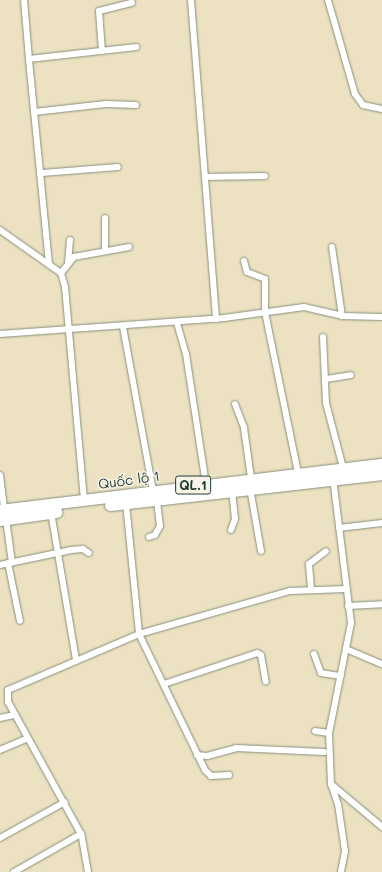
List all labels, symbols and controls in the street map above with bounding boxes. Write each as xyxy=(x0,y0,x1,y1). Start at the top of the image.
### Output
street label: Quốc lộ 1 xyxy=(97,467,161,493)
road number: QL.1 xyxy=(175,474,211,496)

